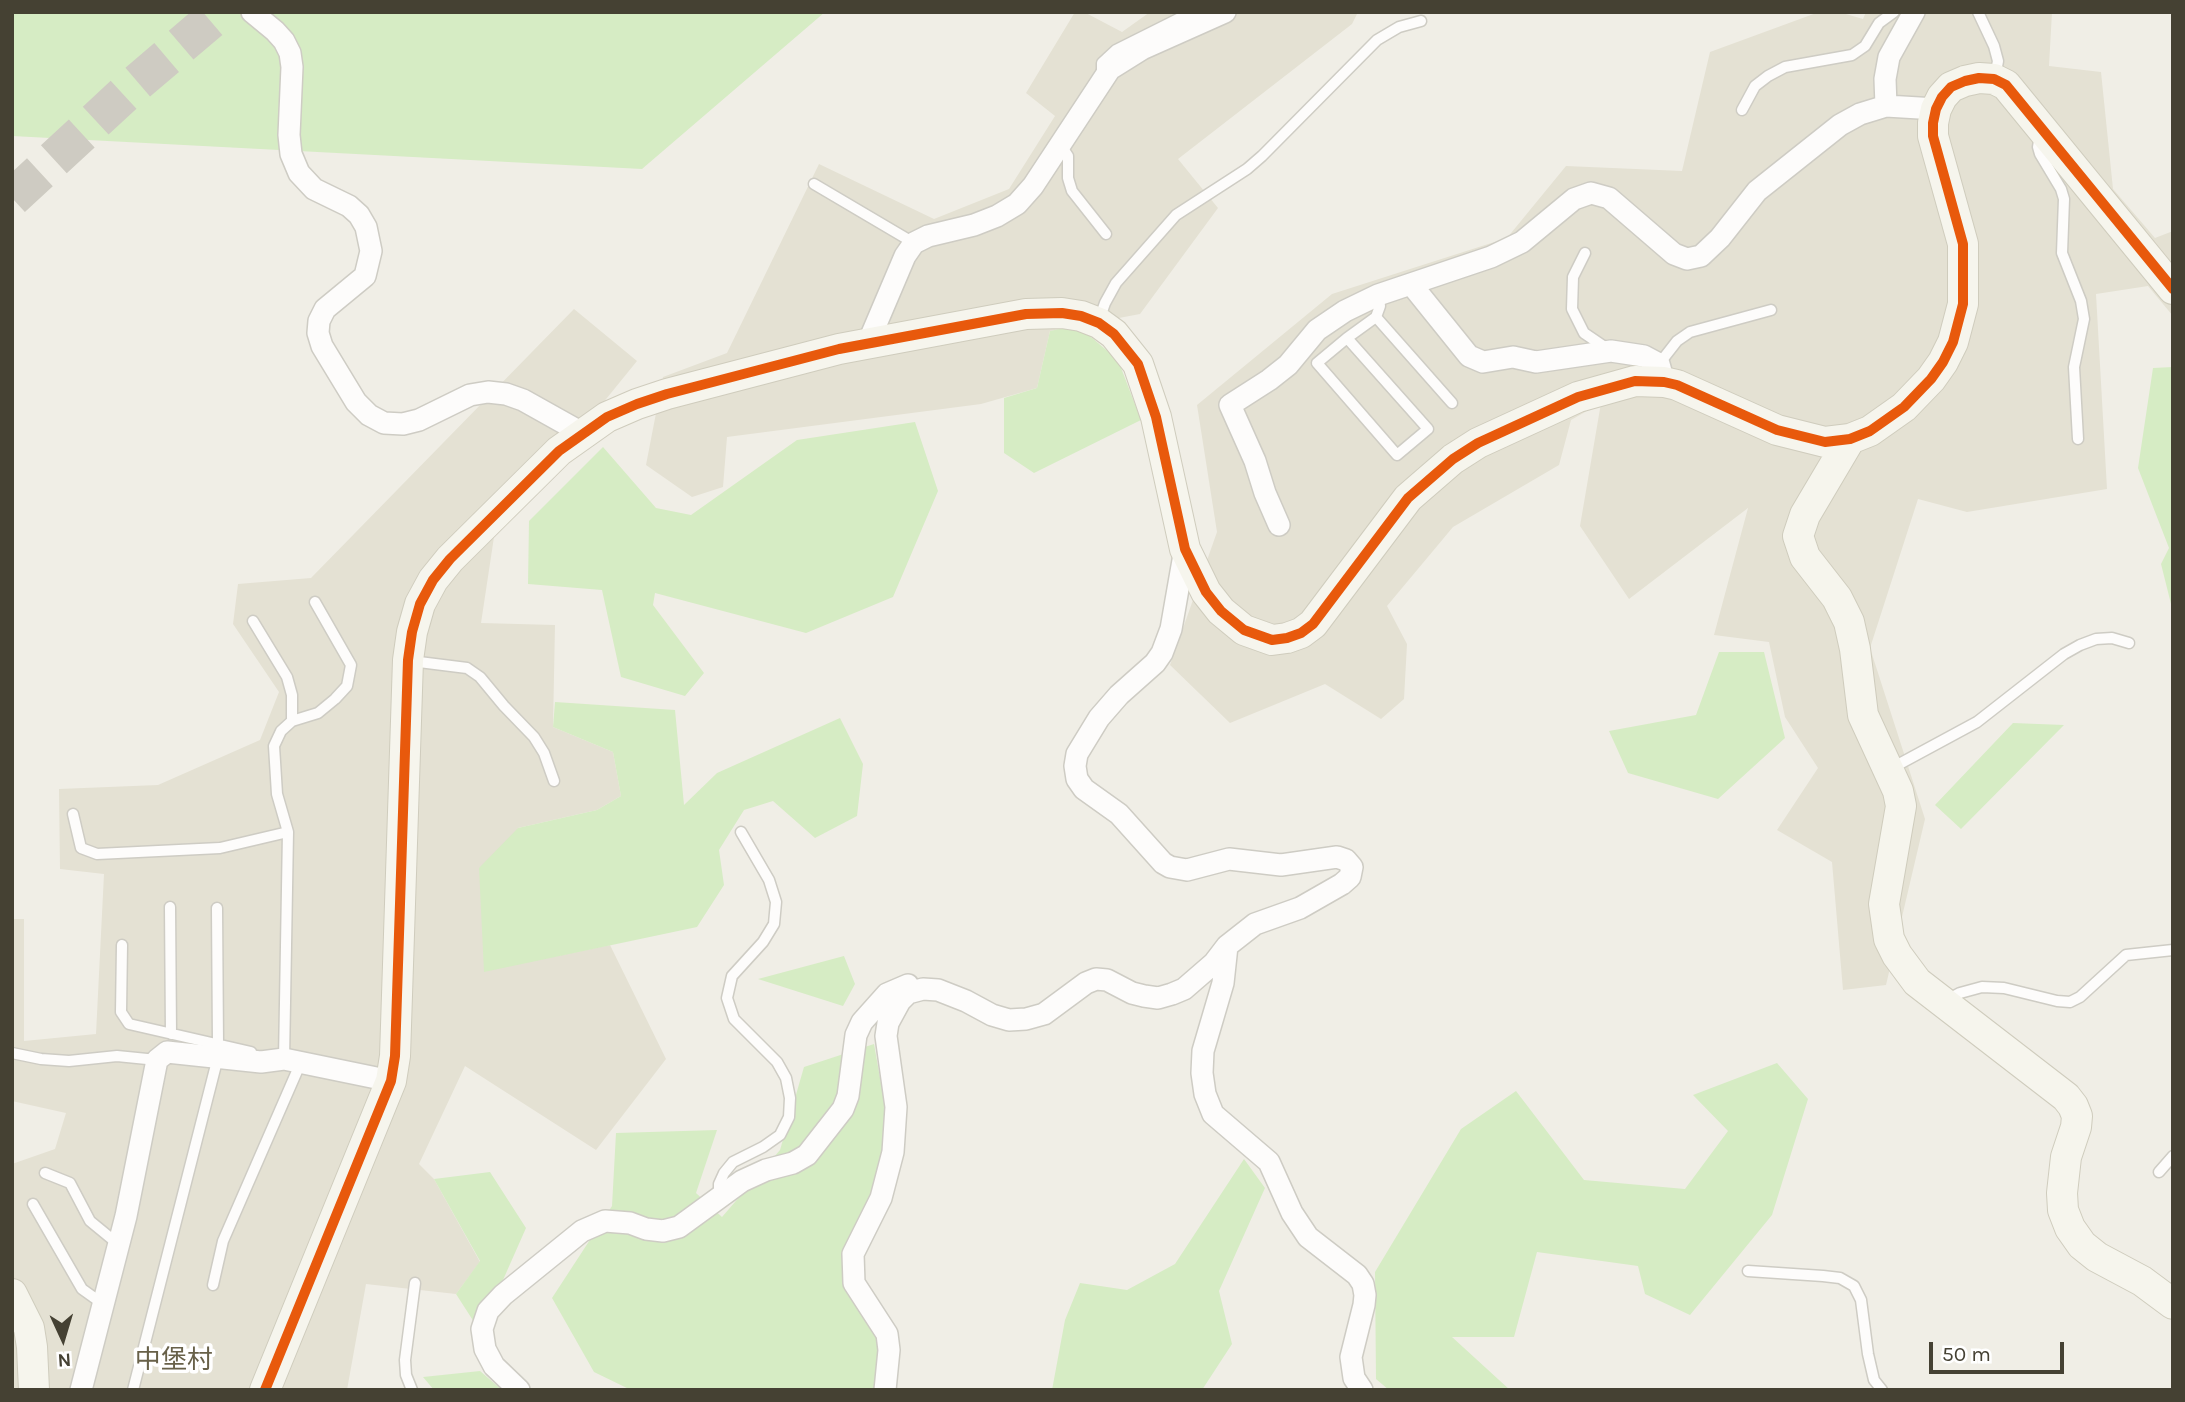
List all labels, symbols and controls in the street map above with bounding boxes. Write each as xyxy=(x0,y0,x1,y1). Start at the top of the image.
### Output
north arrow xyxy=(28,1304,98,1374)
scale bar xyxy=(1933,1328,2068,1372)
text: 50 m xyxy=(1942,1342,1991,1366)
district label: 中堡村 xyxy=(135,1345,213,1377)
text: N xyxy=(57,1349,72,1371)

